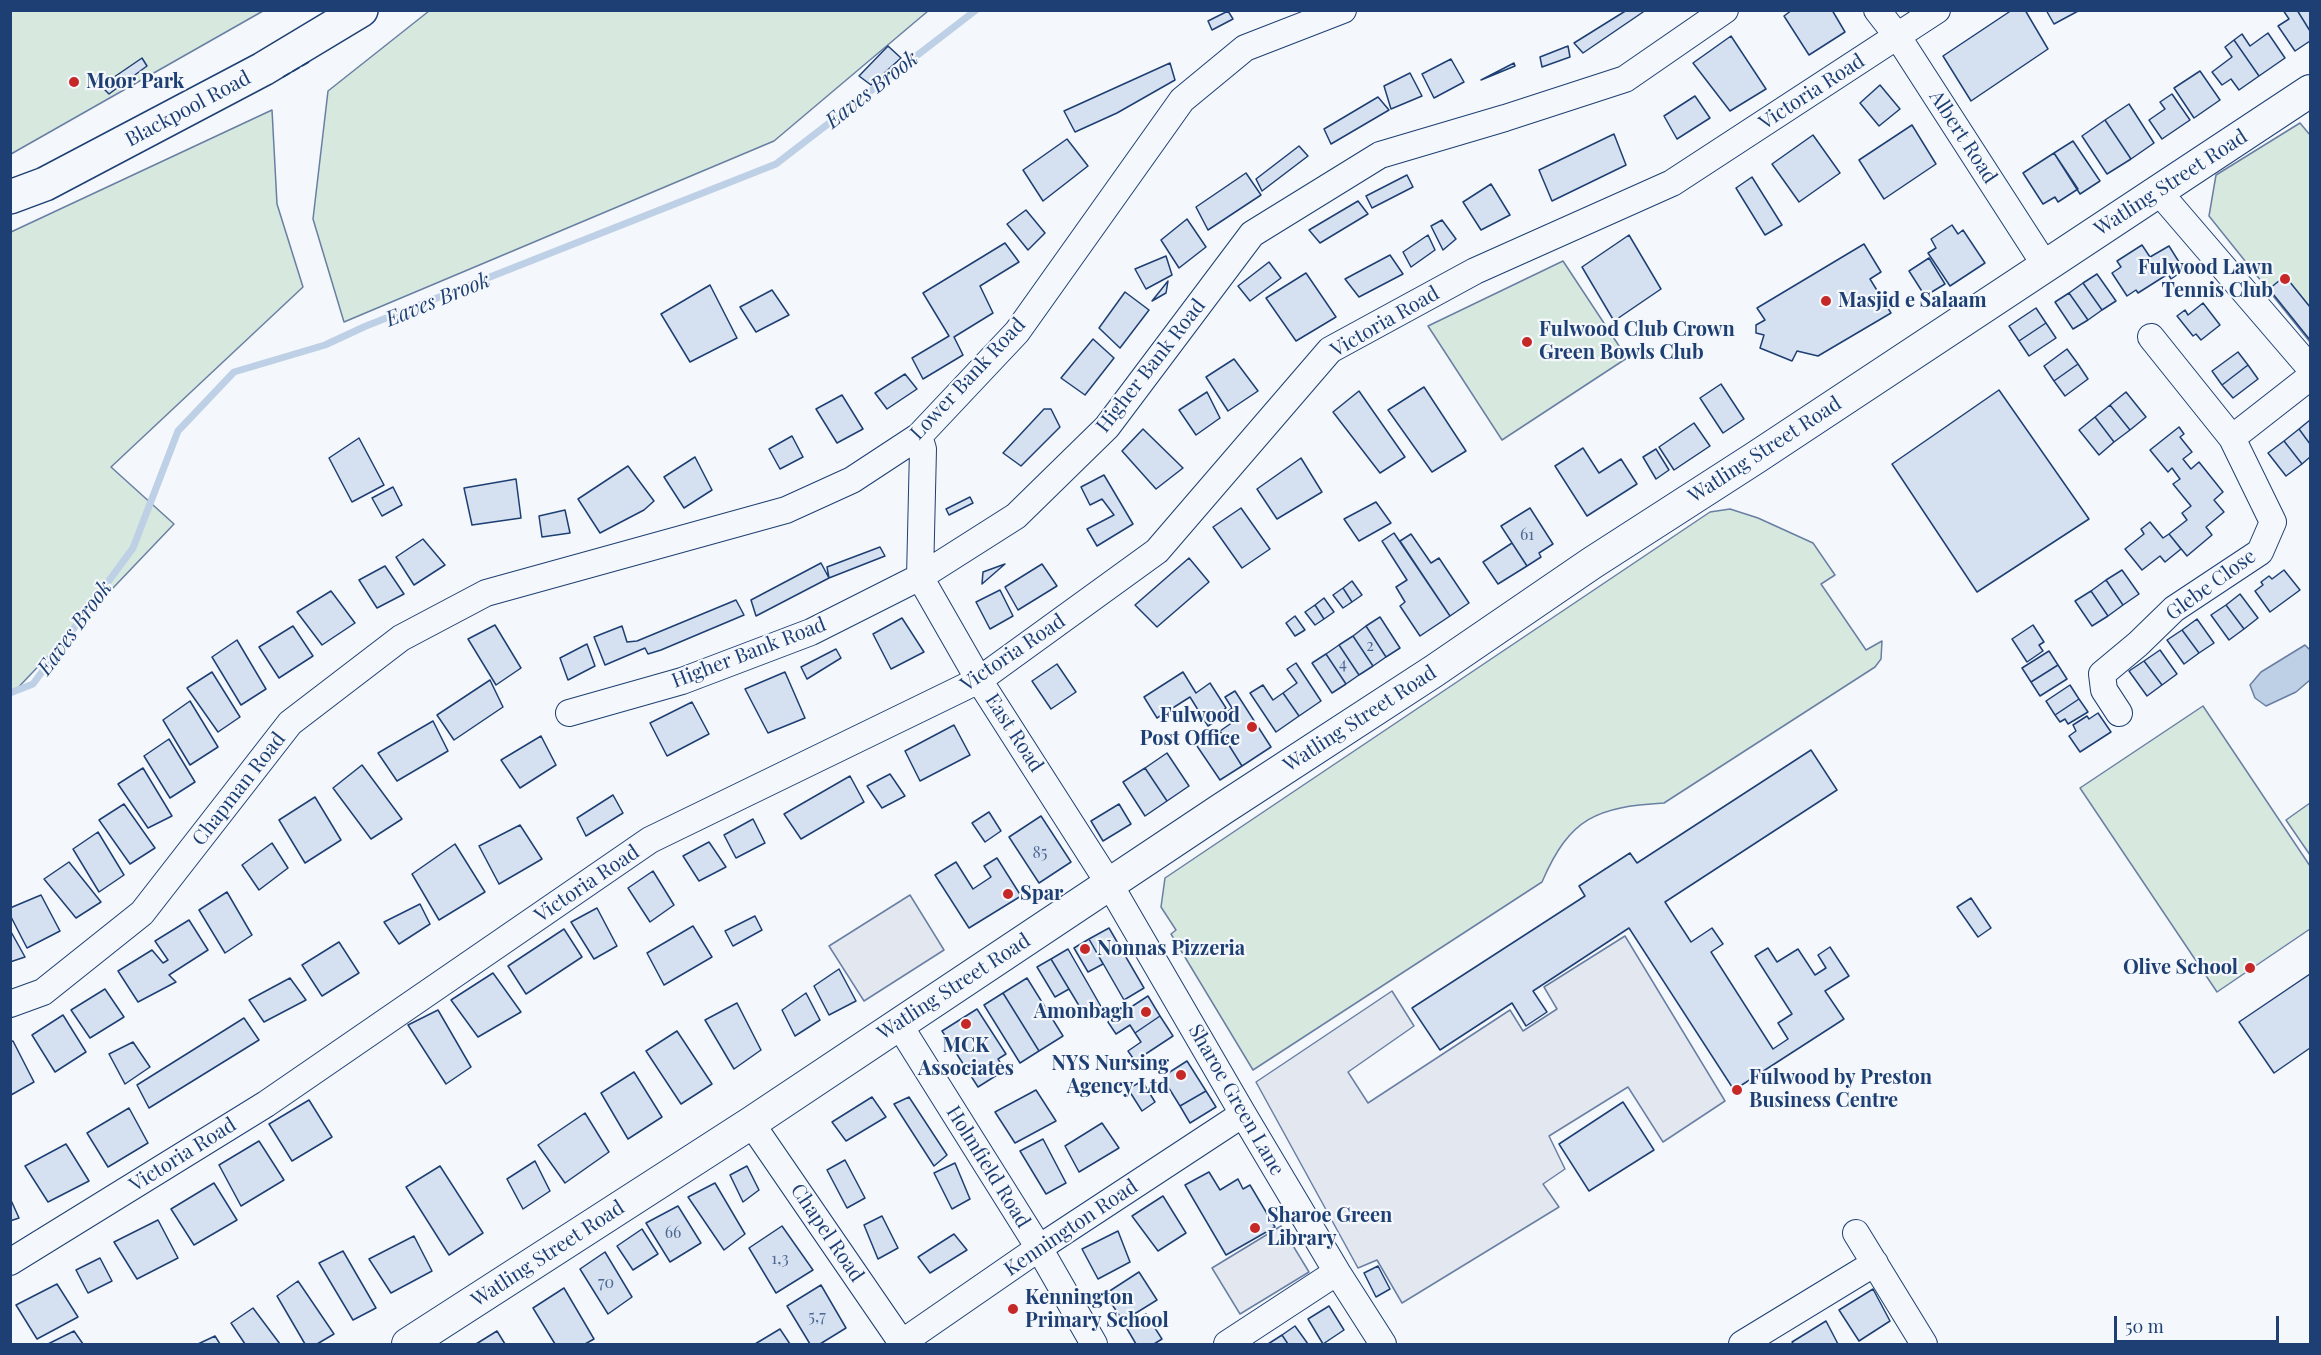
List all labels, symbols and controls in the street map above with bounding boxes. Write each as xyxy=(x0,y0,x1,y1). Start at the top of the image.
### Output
water label: Eaves Brook xyxy=(821,46,923,134)
street label: Victoria Road xyxy=(1755,49,1869,135)
street label: Blackpool Road xyxy=(121,66,255,152)
place label: Moor Park xyxy=(86,70,184,94)
marker: Moor Park xyxy=(67,75,81,89)
street label: Albert Road xyxy=(1924,86,2002,188)
street label: Watling Street Road xyxy=(2090,125,2252,241)
place label: Fulwood Lawn Tennis Club xyxy=(2138,256,2273,303)
water label: Eaves Brook xyxy=(382,268,494,332)
marker: Fulwood Lawn Tennis Club xyxy=(2278,272,2292,286)
street label: Victoria Road xyxy=(1327,281,1443,363)
place label: Masjid e Salaam xyxy=(1838,289,1987,313)
street label: Higher Bank Road xyxy=(1091,294,1211,438)
marker: Masjid e Salaam xyxy=(1819,294,1833,308)
street label: Lower Bank Road xyxy=(905,313,1031,445)
place label: Fulwood Club Crown Green Bowls Club xyxy=(1539,318,1735,365)
marker: Fulwood Club Crown Green Bowls Club xyxy=(1520,335,1534,349)
street label: Watling Street Road xyxy=(1684,392,1846,508)
house number: 61 xyxy=(1520,525,1534,545)
street label: Glebe Close xyxy=(2161,544,2261,626)
water label: Eaves Brook xyxy=(32,576,118,680)
street label: Victoria Road xyxy=(956,609,1070,697)
street label: Higher Bank Road xyxy=(669,613,829,693)
house number: 2 xyxy=(1366,636,1374,656)
house number: 4 xyxy=(1339,654,1347,674)
street label: Watling Street Road xyxy=(1279,661,1441,777)
street label: East Road xyxy=(980,689,1048,777)
place label: Fulwood Post Office xyxy=(1140,704,1240,751)
marker: Fulwood Post Office xyxy=(1245,720,1259,734)
street label: Chapman Road xyxy=(187,728,291,850)
street label: Victoria Road xyxy=(530,840,644,928)
house number: 85 xyxy=(1033,843,1047,863)
place label: Spar xyxy=(1020,882,1063,906)
marker: Spar xyxy=(1001,887,1015,901)
street label: Watling Street Road xyxy=(873,929,1035,1045)
place label: Nonnas Pizzeria xyxy=(1097,937,1245,961)
marker: Nonnas Pizzeria xyxy=(1078,942,1092,956)
place label: Olive School xyxy=(2123,956,2238,980)
marker: Olive School xyxy=(2243,961,2257,975)
place label: Amonbagh xyxy=(1034,1000,1134,1024)
marker: Amonbagh xyxy=(1139,1005,1153,1019)
marker: MCK Associates xyxy=(959,1017,973,1031)
street label: Sharoe Green Lane xyxy=(1183,1020,1289,1180)
place label: MCK Associates xyxy=(918,1034,1014,1081)
place label: NYS Nursing Agency Ltd xyxy=(1051,1052,1169,1099)
place label: Fulwood by Preston Business Centre xyxy=(1749,1066,1932,1113)
marker: NYS Nursing Agency Ltd xyxy=(1174,1068,1188,1082)
marker: Fulwood by Preston Business Centre xyxy=(1730,1083,1744,1097)
street label: Holmfield Road xyxy=(941,1102,1035,1232)
street label: Victoria Road xyxy=(125,1113,241,1197)
street label: Kennington Road xyxy=(1000,1175,1142,1281)
street label: Chapel Road xyxy=(785,1179,869,1287)
street label: Watling Street Road xyxy=(467,1196,629,1312)
place label: Sharoe Green Library xyxy=(1267,1204,1392,1251)
marker: Sharoe Green Library xyxy=(1248,1221,1262,1235)
house number: 66 xyxy=(665,1223,681,1243)
house number: 1,3 xyxy=(771,1249,789,1269)
house number: 70 xyxy=(598,1273,614,1293)
place label: Kennington Primary School xyxy=(1025,1286,1169,1333)
marker: Kennington Primary School xyxy=(1006,1302,1020,1316)
scale bar xyxy=(2117,1304,2282,1342)
house number: 5,7 xyxy=(808,1307,826,1327)
text: 50 m xyxy=(2125,1314,2164,1338)

